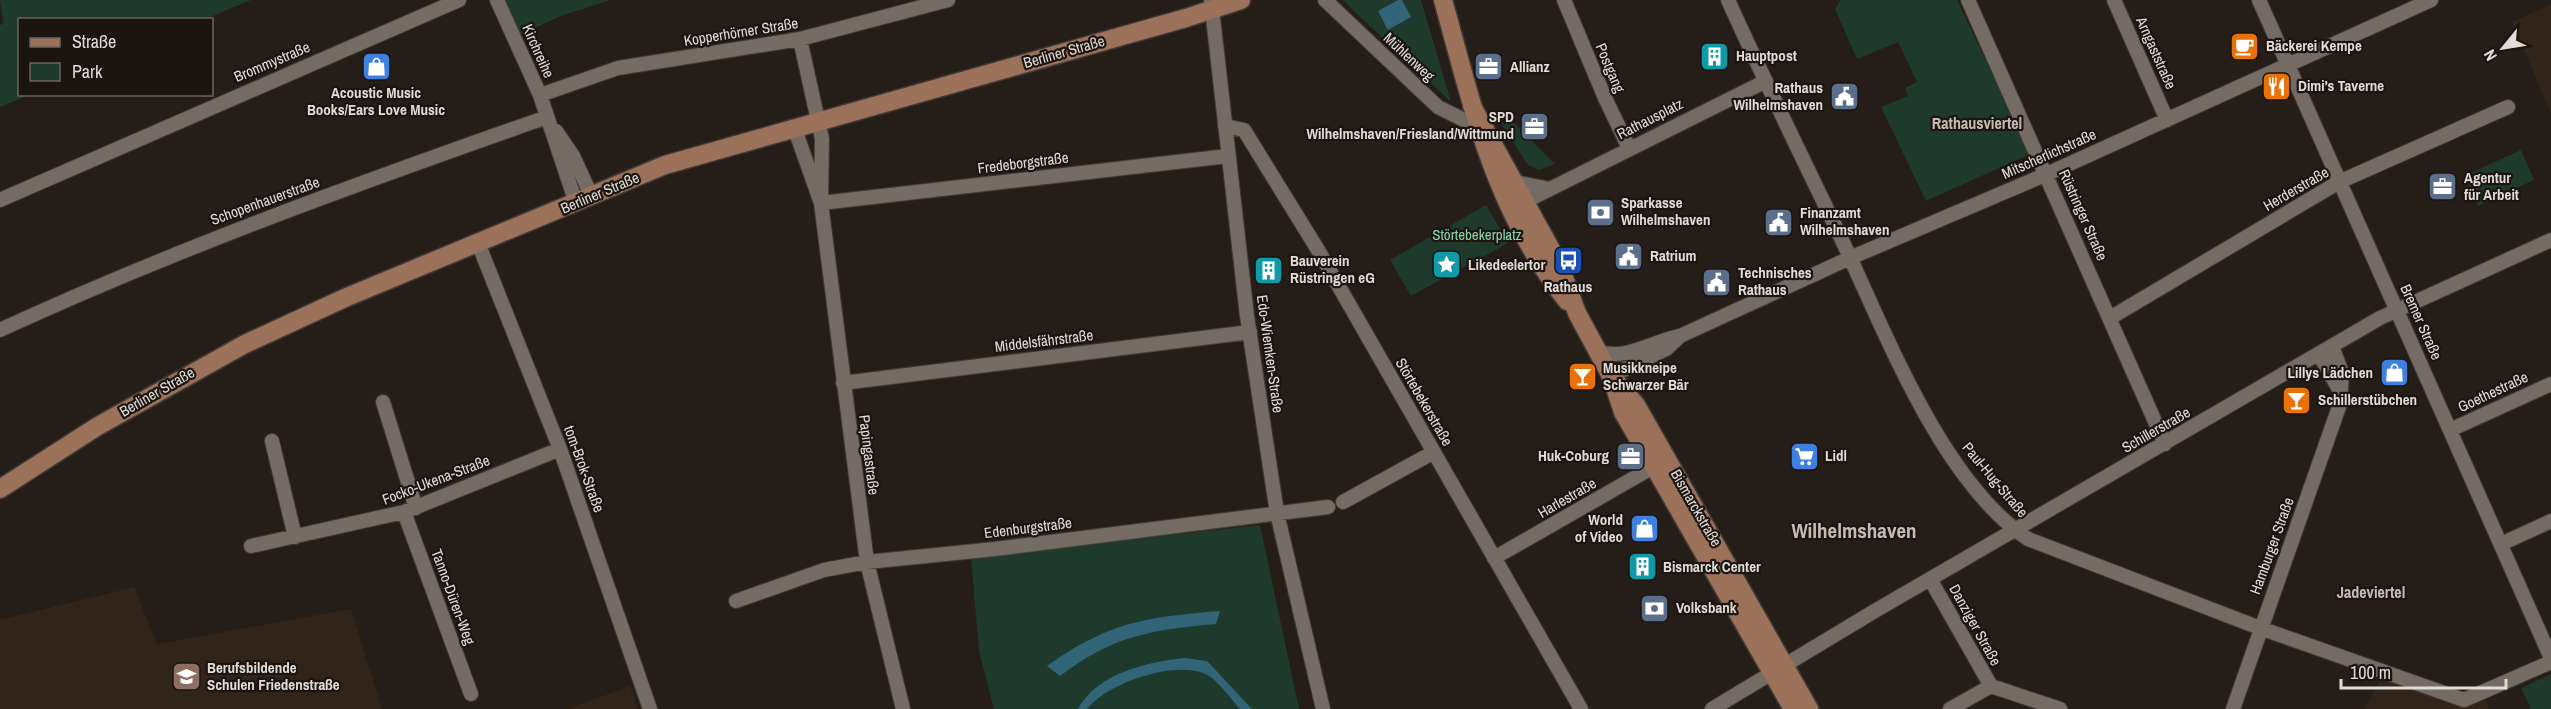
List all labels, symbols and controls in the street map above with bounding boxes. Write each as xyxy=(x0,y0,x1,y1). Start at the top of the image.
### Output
street label: Kopperhörner Straße xyxy=(682,12,800,51)
street label: Arngaststraße xyxy=(2131,12,2182,92)
legend xyxy=(18,18,213,96)
north arrow xyxy=(2473,18,2533,78)
street label: Kirchreihe xyxy=(517,21,560,81)
street label: Mühlenweg xyxy=(1379,28,1440,86)
text: Straße xyxy=(72,29,116,54)
street label: Berliner Straße xyxy=(1021,30,1107,73)
cafe icon: Bäckerei Kempe xyxy=(2229,30,2261,62)
place label: Bäckerei Kempe xyxy=(2266,35,2362,56)
street label: Brommystraße xyxy=(231,36,313,87)
street label: Postgang xyxy=(1591,40,1630,96)
building icon: Hauptpost xyxy=(1699,40,1731,72)
place label: Hauptpost xyxy=(1736,45,1797,66)
text: N xyxy=(2478,46,2502,65)
shop icon: Acoustic Music Books/Ears Love Music xyxy=(360,50,392,82)
office icon: Allianz xyxy=(1473,51,1505,83)
place label: Allianz xyxy=(1510,56,1550,77)
text: Park xyxy=(72,59,103,84)
restaurant icon: Dimi's Taverne xyxy=(2261,70,2293,102)
place label: Dimi's Taverne xyxy=(2298,75,2384,96)
place label: Rathaus Wilhelmshaven xyxy=(1734,77,1823,115)
public building icon: Rathaus Wilhelmshaven xyxy=(1828,81,1860,113)
place label: Acoustic Music Books/Ears Love Music xyxy=(307,82,445,120)
street label: Rathausplatz xyxy=(1613,93,1687,144)
place label: SPD Wilhelmshaven/Friesland/Wittmund xyxy=(1306,106,1514,144)
office icon: SPD Wilhelmshaven/Friesland/Wittmund xyxy=(1519,110,1551,142)
district label: Rathausviertel xyxy=(1932,112,2022,134)
street label: Mitscherlichstraße xyxy=(1998,123,2099,184)
street label: Fredeborgstraße xyxy=(976,146,1070,179)
street label: Herderstraße xyxy=(2259,161,2333,216)
street label: Rüstringer Straße xyxy=(2054,166,2113,264)
street label: Berliner Straße xyxy=(557,167,642,218)
place label: Agentur für Arbeit xyxy=(2464,167,2519,205)
street label: Schopenhauerstraße xyxy=(207,171,323,230)
office icon: Agentur für Arbeit xyxy=(2427,171,2459,203)
place label: Sparkasse Wilhelmshaven xyxy=(1621,192,1710,230)
bank icon: Sparkasse Wilhelmshaven xyxy=(1584,196,1616,228)
place label: Finanzamt Wilhelmshaven xyxy=(1800,202,1889,240)
public building icon: Finanzamt Wilhelmshaven xyxy=(1763,206,1795,238)
park label: Störtebekerplatz xyxy=(1432,224,1522,245)
public building icon: Ratrium xyxy=(1613,240,1645,272)
bus stop icon: Rathaus xyxy=(1552,244,1584,276)
place label: Ratrium xyxy=(1650,245,1697,266)
place icon: Likedeelertor xyxy=(1431,249,1463,281)
place label: Bauverein Rüstringen eG xyxy=(1290,250,1375,288)
building icon: Bauverein Rüstringen eG xyxy=(1253,254,1285,286)
place label: Likedeelertor xyxy=(1468,254,1545,275)
place label: Technisches Rathaus xyxy=(1738,262,1812,300)
public building icon: Technisches Rathaus xyxy=(1701,266,1733,298)
place label: Rathaus xyxy=(1544,276,1592,297)
street label: Bremer Straße xyxy=(2395,281,2448,363)
street label: Edo-Wiemken-Straße xyxy=(1252,294,1289,414)
street label: Middelsfährstraße xyxy=(993,324,1095,357)
street label: Störtebekerstraße xyxy=(1391,354,1458,450)
place label: Musikkneipe Schwarzer Bär xyxy=(1603,357,1689,395)
shop icon: Lillys Lädchen xyxy=(2378,357,2410,389)
bar icon: Musikkneipe Schwarzer Bär xyxy=(1566,361,1598,393)
street label: Berliner Straße xyxy=(115,362,198,422)
place label: Lillys Lädchen xyxy=(2288,362,2373,383)
street label: Goethestraße xyxy=(2454,366,2531,417)
bar icon: Schillerstübchen xyxy=(2281,384,2313,416)
place label: Schillerstübchen xyxy=(2318,389,2417,410)
street label: Schillerstraße xyxy=(2118,401,2194,458)
street label: Papingastraße xyxy=(854,414,885,496)
street label: tom-Brok-Straße xyxy=(559,423,610,515)
street label: Paul-Hug-Straße xyxy=(1958,438,2033,522)
office icon: Huk-Coburg xyxy=(1614,440,1646,472)
supermarket icon: Lidl xyxy=(1788,440,1820,472)
place label: Huk-Coburg xyxy=(1538,445,1609,466)
place label: Lidl xyxy=(1825,445,1847,466)
street label: Focko-Ukena-Straße xyxy=(379,449,493,510)
street label: Bismarckstraße xyxy=(1666,465,1727,550)
street label: Harlestraße xyxy=(1534,472,1600,523)
street label: Hamburger Straße xyxy=(2244,494,2299,597)
place label: World of Video xyxy=(1575,509,1623,547)
street label: Edenburgstraße xyxy=(983,512,1073,543)
shop icon: World of Video xyxy=(1628,513,1660,545)
district label: Wilhelmshaven xyxy=(1791,516,1917,545)
street label: Tanno-Düren-Weg xyxy=(426,546,481,648)
building icon: Bismarck Center xyxy=(1626,551,1658,583)
place label: Bismarck Center xyxy=(1663,556,1761,577)
street label: Danziger Straße xyxy=(1944,580,2007,669)
district label: Jadeviertel xyxy=(2337,581,2405,603)
bank icon: Volksbank xyxy=(1639,592,1671,624)
place label: Volksbank xyxy=(1676,597,1737,618)
scale bar xyxy=(2341,652,2506,690)
place label: Berufsbildende Schulen Friedenstraße xyxy=(207,657,340,695)
text: 100 m xyxy=(2350,660,2391,685)
school or university icon: Berufsbildende Schulen Friedenstraße xyxy=(170,661,202,693)

